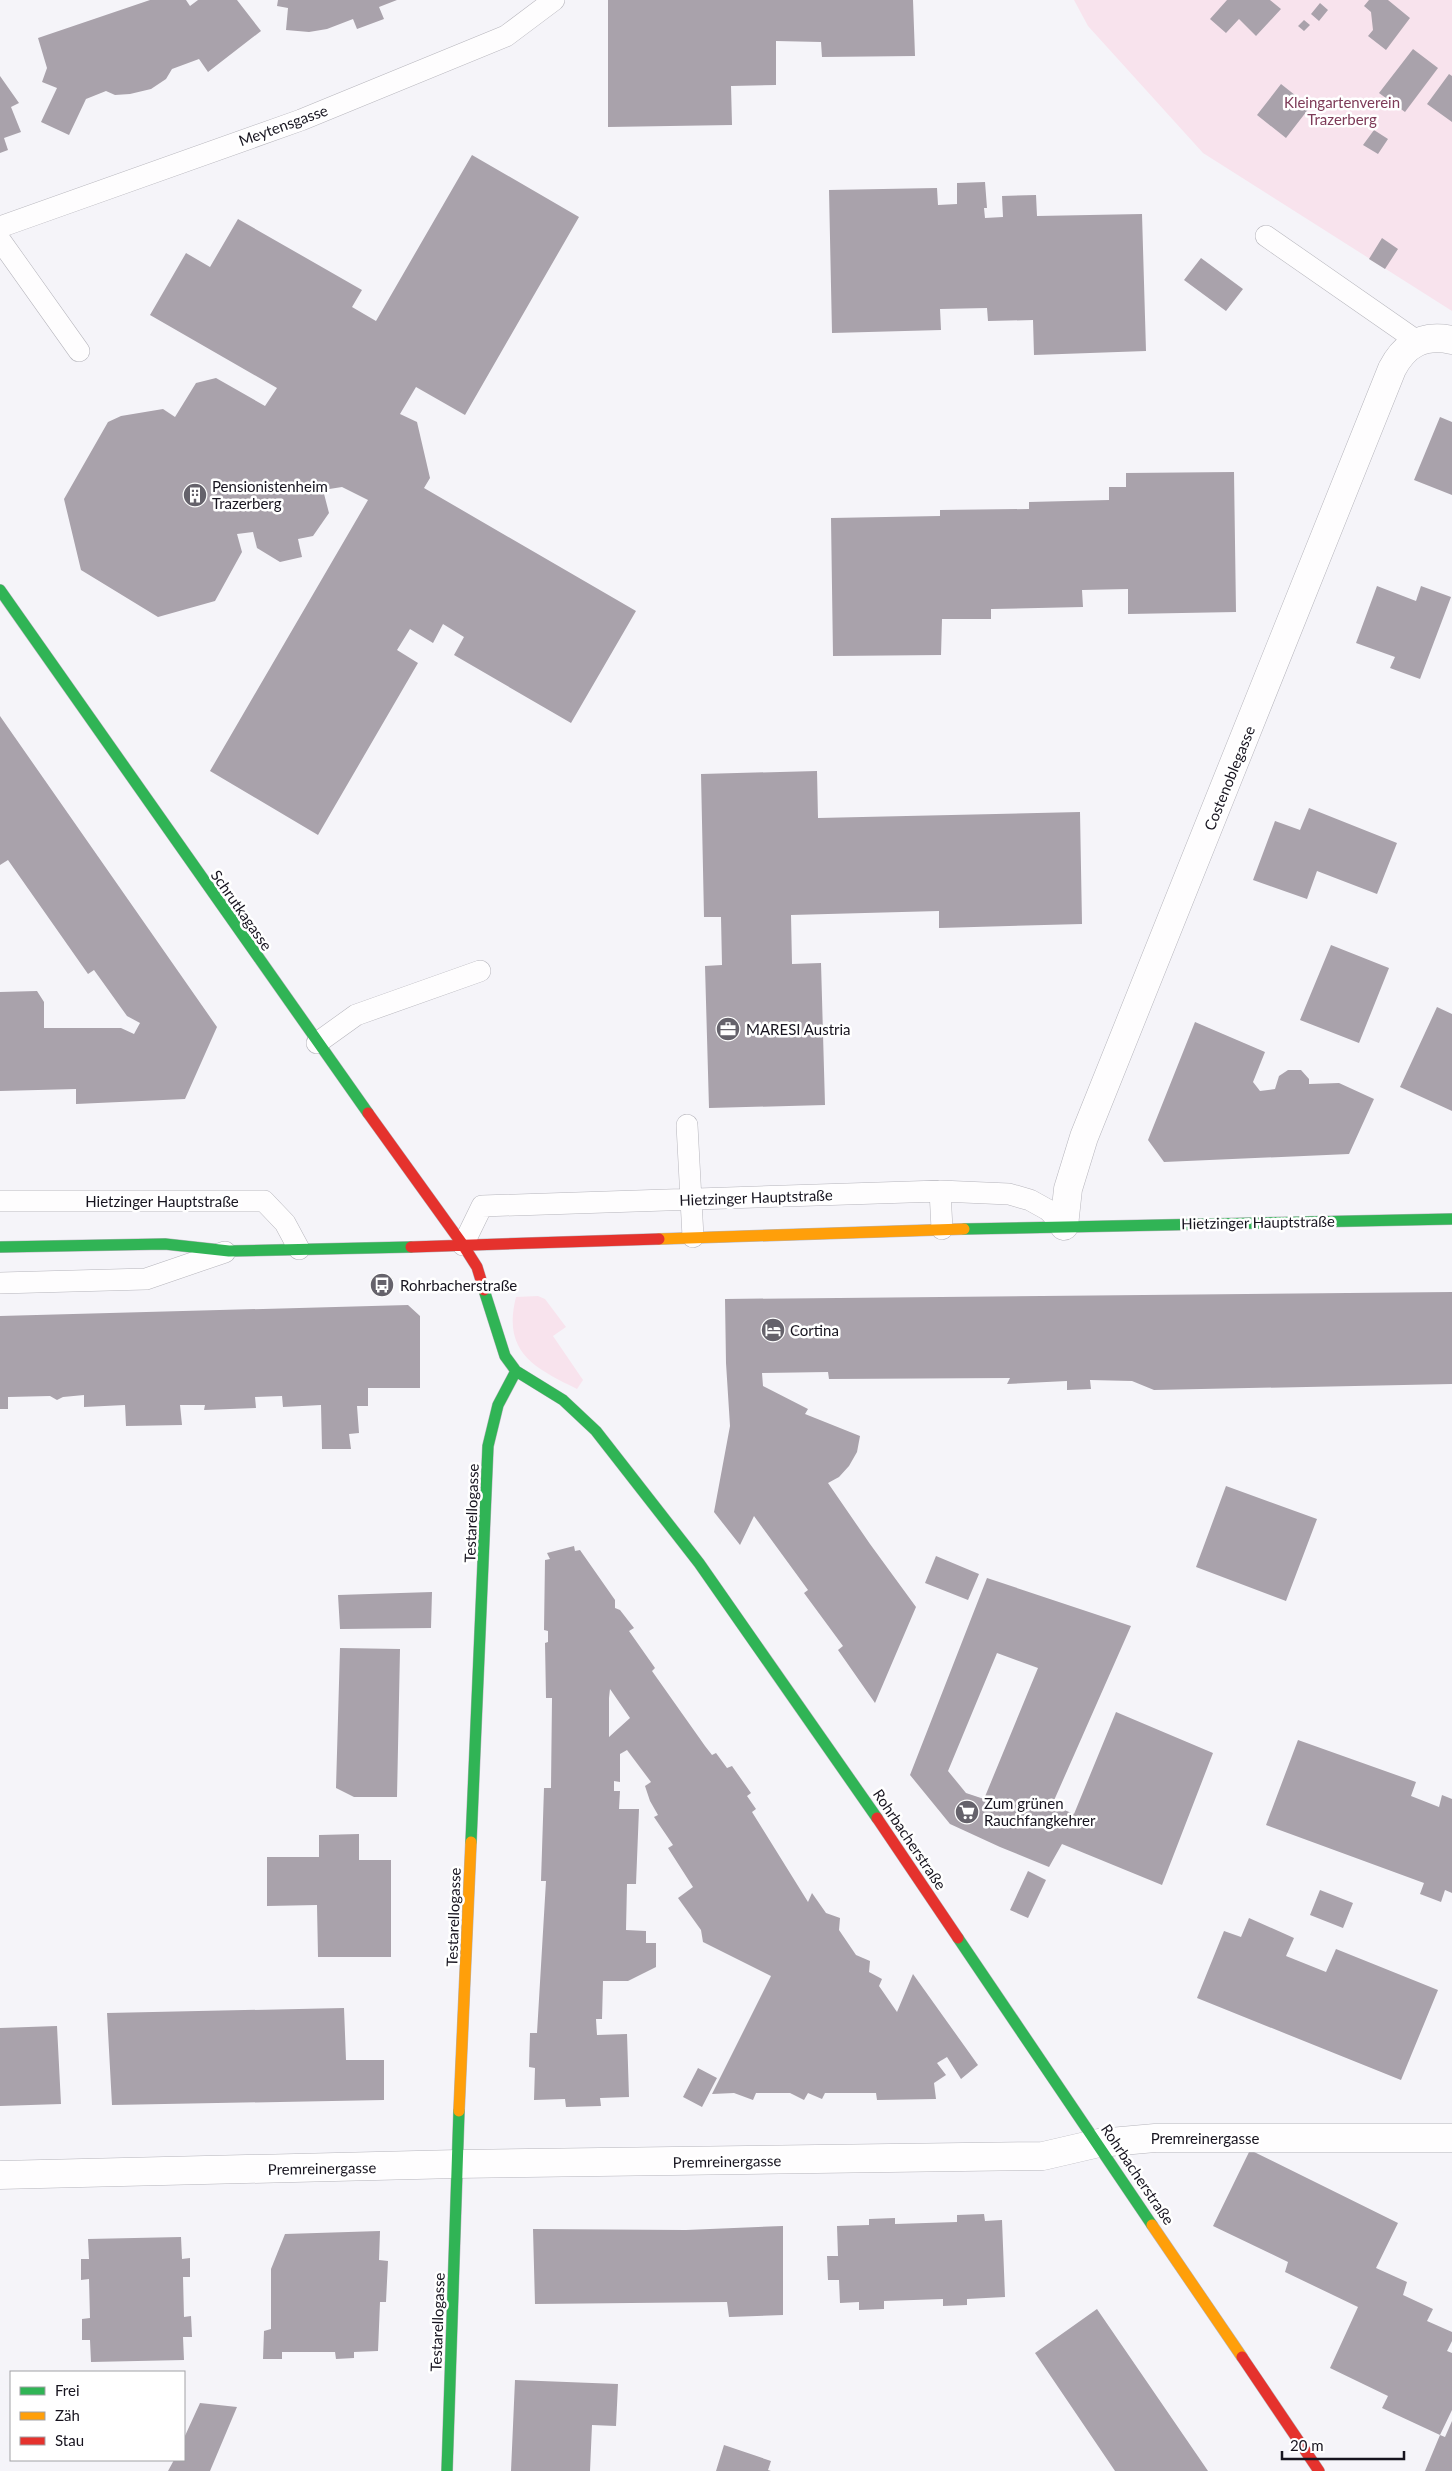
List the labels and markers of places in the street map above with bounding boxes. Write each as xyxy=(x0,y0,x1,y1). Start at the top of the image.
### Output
place label: Pensionistenheim Trazerberg xyxy=(212,477,328,512)
building icon: Pensionistenheim Trazerberg xyxy=(182,482,208,508)
office icon: MARESI Austria xyxy=(715,1016,741,1042)
place label: MARESI Austria xyxy=(746,1020,851,1038)
bus stop icon: Rohrbacherstraße xyxy=(369,1272,395,1298)
place label: Rohrbacherstraße xyxy=(400,1276,517,1294)
hotel icon: Cortina xyxy=(760,1317,786,1343)
place label: Cortina xyxy=(790,1321,839,1339)
place label: Zum grünen Rauchfangkehrer xyxy=(984,1794,1096,1829)
supermarket icon: Zum grünen Rauchfangkehrer xyxy=(954,1799,980,1825)

